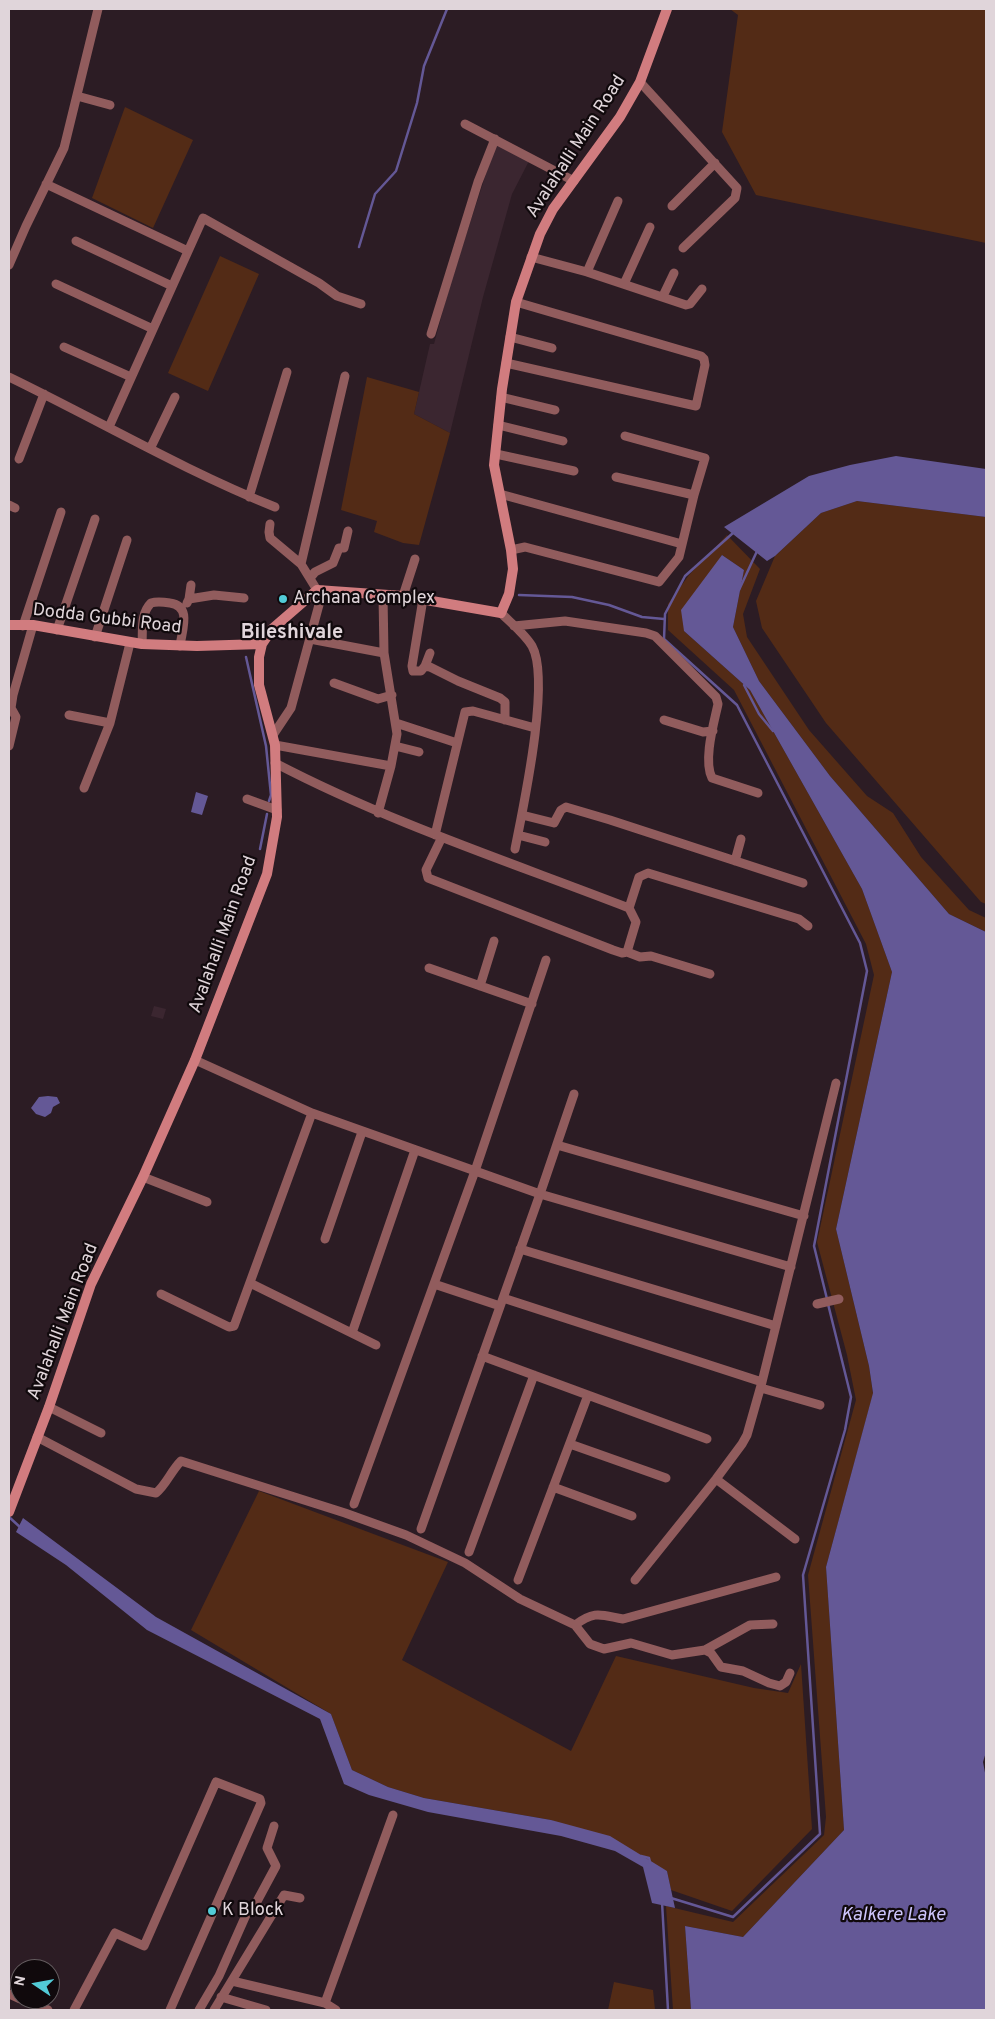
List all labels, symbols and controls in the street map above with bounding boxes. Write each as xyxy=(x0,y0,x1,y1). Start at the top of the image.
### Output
street label: Avalahalli Main Road xyxy=(523,72,631,222)
place label: Archana Complex xyxy=(293,588,435,610)
marker: Archana Complex xyxy=(277,593,289,605)
street label: Dodda Gubbi Road xyxy=(31,600,183,640)
district label: Bileshivale xyxy=(241,622,343,646)
street label: Avalahalli Main Road xyxy=(186,853,262,1017)
street label: Avalahalli Main Road xyxy=(24,1241,104,1403)
place label: K Block xyxy=(222,1900,284,1922)
marker: K Block xyxy=(206,1905,218,1917)
water label: Kalkere Lake xyxy=(841,1905,945,1927)
north arrow xyxy=(10,1959,60,2009)
text: N xyxy=(11,1974,30,1988)

